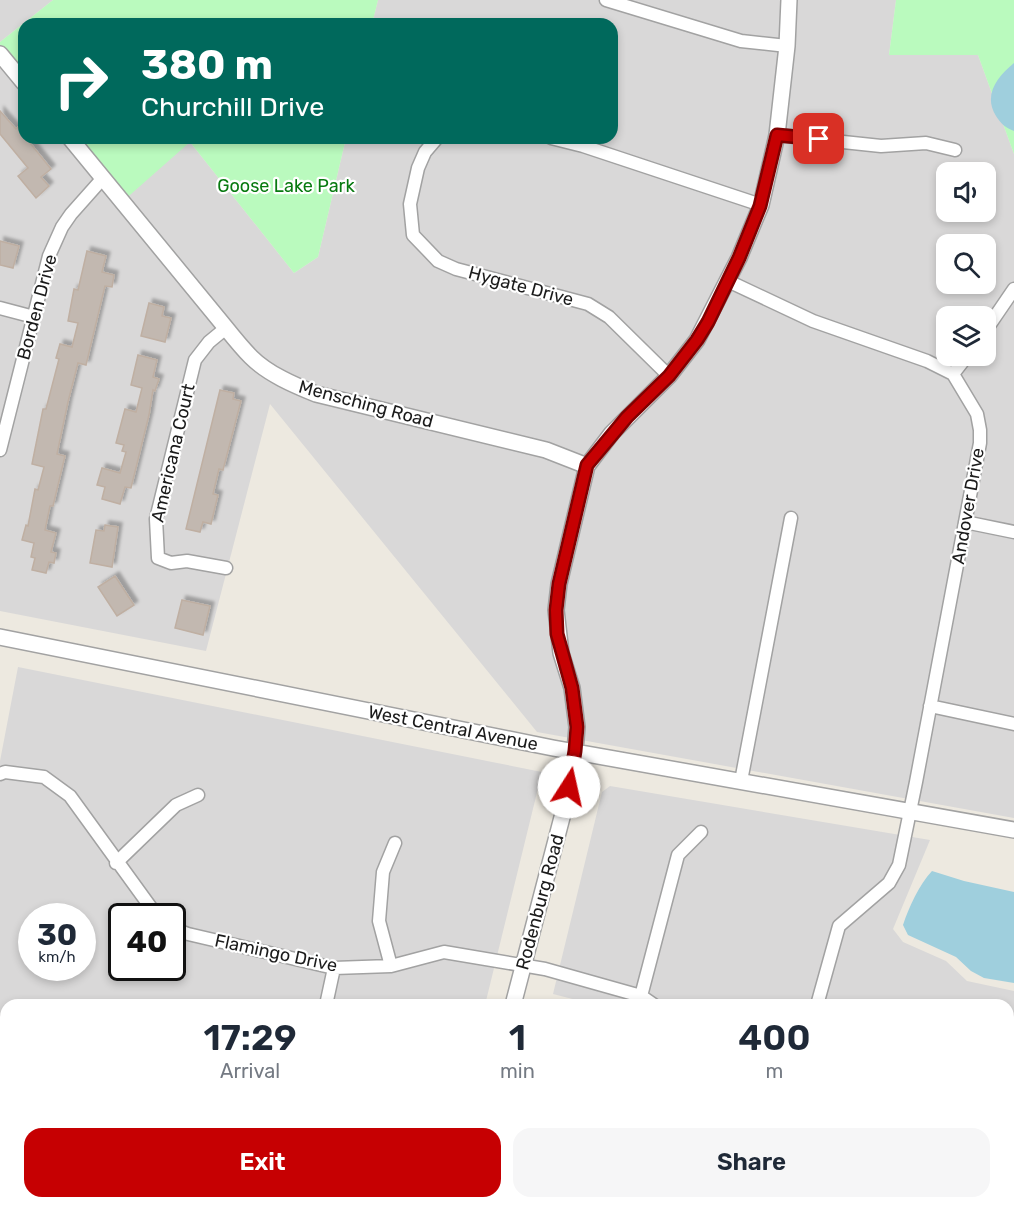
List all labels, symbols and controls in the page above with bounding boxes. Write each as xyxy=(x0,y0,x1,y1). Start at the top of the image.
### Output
text: 380 m xyxy=(141,40,273,90)
icon: right xyxy=(42,42,120,120)
text: Churchill Drive xyxy=(141,91,324,123)
pin xyxy=(793,113,844,164)
icon: arrive xyxy=(802,122,835,155)
map controls xyxy=(936,162,996,366)
button: sound xyxy=(936,162,996,222)
park label: Goose Lake Park xyxy=(217,175,355,197)
button: search xyxy=(936,234,996,294)
street label: Borden Drive xyxy=(12,252,62,362)
street label: Hygate Drive xyxy=(466,261,576,311)
button: layers xyxy=(936,306,996,366)
street label: Mensching Road xyxy=(296,375,436,433)
street label: Americana Court xyxy=(146,382,200,524)
street label: Andover Drive xyxy=(947,446,989,566)
street label: West Central Avenue xyxy=(366,701,540,755)
position arrow xyxy=(537,755,601,819)
street label: Rodenburg Road xyxy=(511,832,569,972)
speed limit sign: 40 xyxy=(108,903,186,981)
text: 30 xyxy=(37,917,77,953)
street label: Flamingo Drive xyxy=(213,929,339,977)
text: km/h xyxy=(38,948,76,966)
text: 17:29 xyxy=(204,1016,297,1059)
text: 1 xyxy=(509,1016,526,1059)
text: 400 xyxy=(738,1016,810,1059)
text: Arrival xyxy=(220,1059,280,1083)
text: min xyxy=(500,1059,535,1083)
text: m xyxy=(766,1059,783,1083)
button: Exit xyxy=(24,1128,501,1197)
button: Share xyxy=(513,1128,990,1197)

